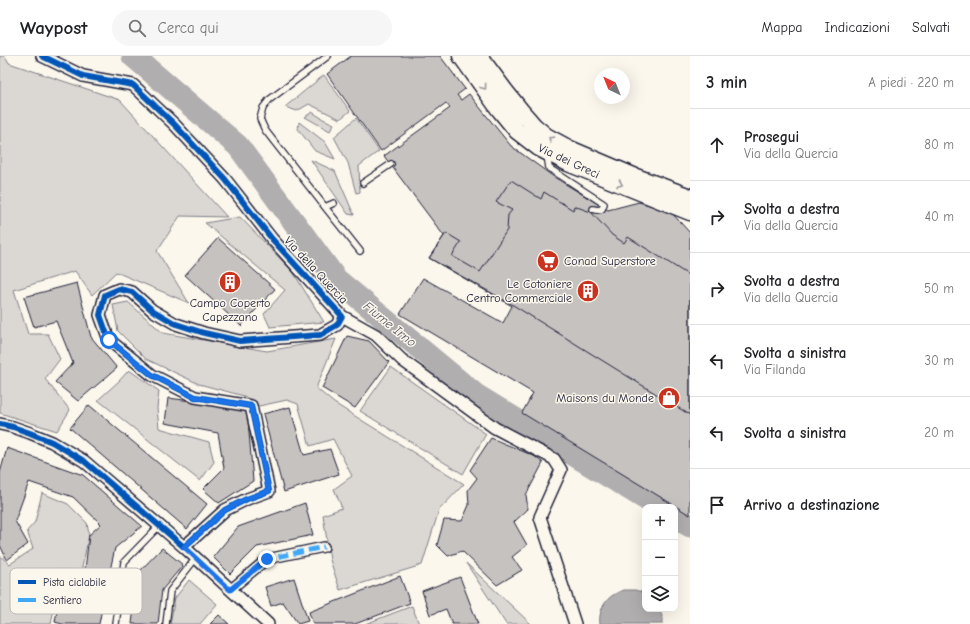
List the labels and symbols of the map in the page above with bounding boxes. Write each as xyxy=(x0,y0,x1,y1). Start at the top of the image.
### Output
north arrow xyxy=(594,68,630,104)
one-way arrow xyxy=(479,83,486,90)
one-way arrow xyxy=(548,136,555,144)
street label: Via dei Greci xyxy=(536,141,602,181)
one-way arrow xyxy=(617,180,624,188)
street label: Via della Quercia xyxy=(281,233,351,307)
supermarket icon: Conad Superstore xyxy=(535,248,561,274)
place label: Conad Superstore xyxy=(564,254,656,268)
building icon: Campo Coperto Capezzano xyxy=(217,269,243,295)
place label: Le Cotoniere Centro Commerciale xyxy=(466,277,572,305)
building icon: Le Cotoniere Centro Commerciale xyxy=(575,278,601,304)
place label: Campo Coperto Capezzano xyxy=(190,296,270,324)
water label: Fiume Irno xyxy=(361,298,419,350)
route start xyxy=(100,331,118,349)
shop icon: Maisons du Monde xyxy=(656,385,682,411)
place label: Maisons du Monde xyxy=(556,391,654,405)
route end xyxy=(258,550,276,568)
legend xyxy=(10,568,142,614)
text: Pista ciclabile xyxy=(43,576,106,589)
text: Sentiero xyxy=(43,594,82,607)

